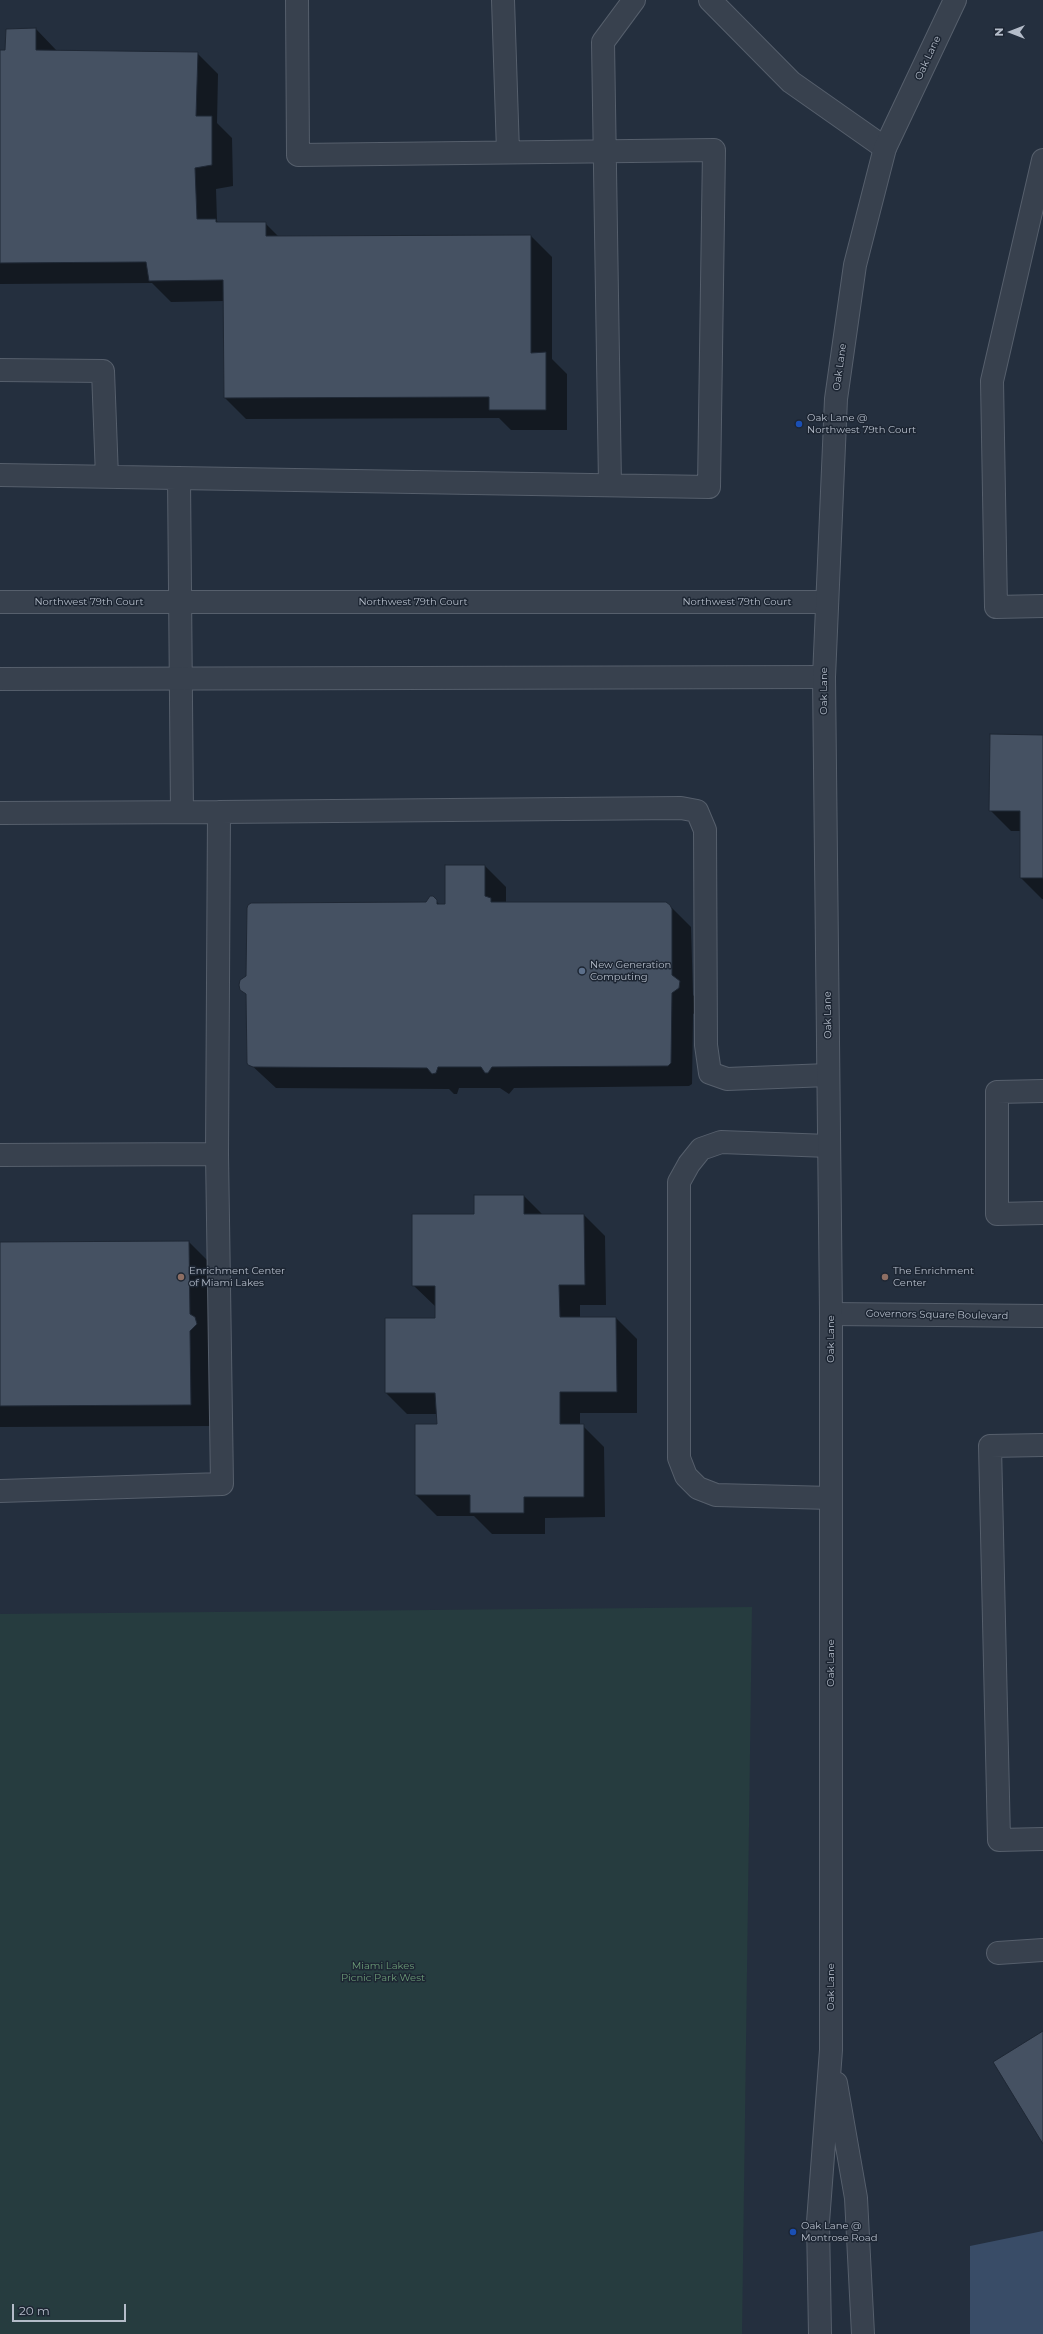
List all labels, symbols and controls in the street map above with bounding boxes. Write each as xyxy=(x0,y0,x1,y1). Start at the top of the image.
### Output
north arrow xyxy=(991,12,1031,52)
text: N xyxy=(992,28,1006,36)
street label: Oak Lane xyxy=(913,34,943,82)
street label: Oak Lane xyxy=(831,343,849,391)
place label: Oak Lane @ Northwest 79th Court xyxy=(807,412,916,436)
marker: Oak Lane @ Northwest 79th Court xyxy=(794,419,804,429)
street label: Northwest 79th Court xyxy=(34,596,144,608)
street label: Northwest 79th Court xyxy=(358,596,468,608)
street label: Northwest 79th Court xyxy=(682,596,792,608)
street label: Oak Lane xyxy=(818,667,830,715)
place label: New Generation Computing xyxy=(590,959,671,982)
marker: New Generation Computing xyxy=(577,966,587,976)
street label: Oak Lane xyxy=(822,991,834,1039)
place label: Enrichment Center of Miami Lakes xyxy=(189,1265,285,1288)
place label: The Enrichment Center xyxy=(893,1265,974,1288)
marker: Enrichment Center of Miami Lakes xyxy=(176,1272,186,1282)
marker: The Enrichment Center xyxy=(880,1272,890,1282)
street label: Governors Square Boulevard xyxy=(866,1308,1008,1322)
street label: Oak Lane xyxy=(825,1315,837,1363)
street label: Oak Lane xyxy=(825,1639,837,1687)
park label: Miami Lakes Picnic Park West xyxy=(341,1960,425,1984)
street label: Oak Lane xyxy=(825,1963,837,2011)
place label: Oak Lane @ Montrose Road xyxy=(801,2220,877,2244)
marker: Oak Lane @ Montrose Road xyxy=(788,2227,798,2237)
scale bar xyxy=(14,2296,128,2322)
text: 20 m xyxy=(19,2303,50,2318)

